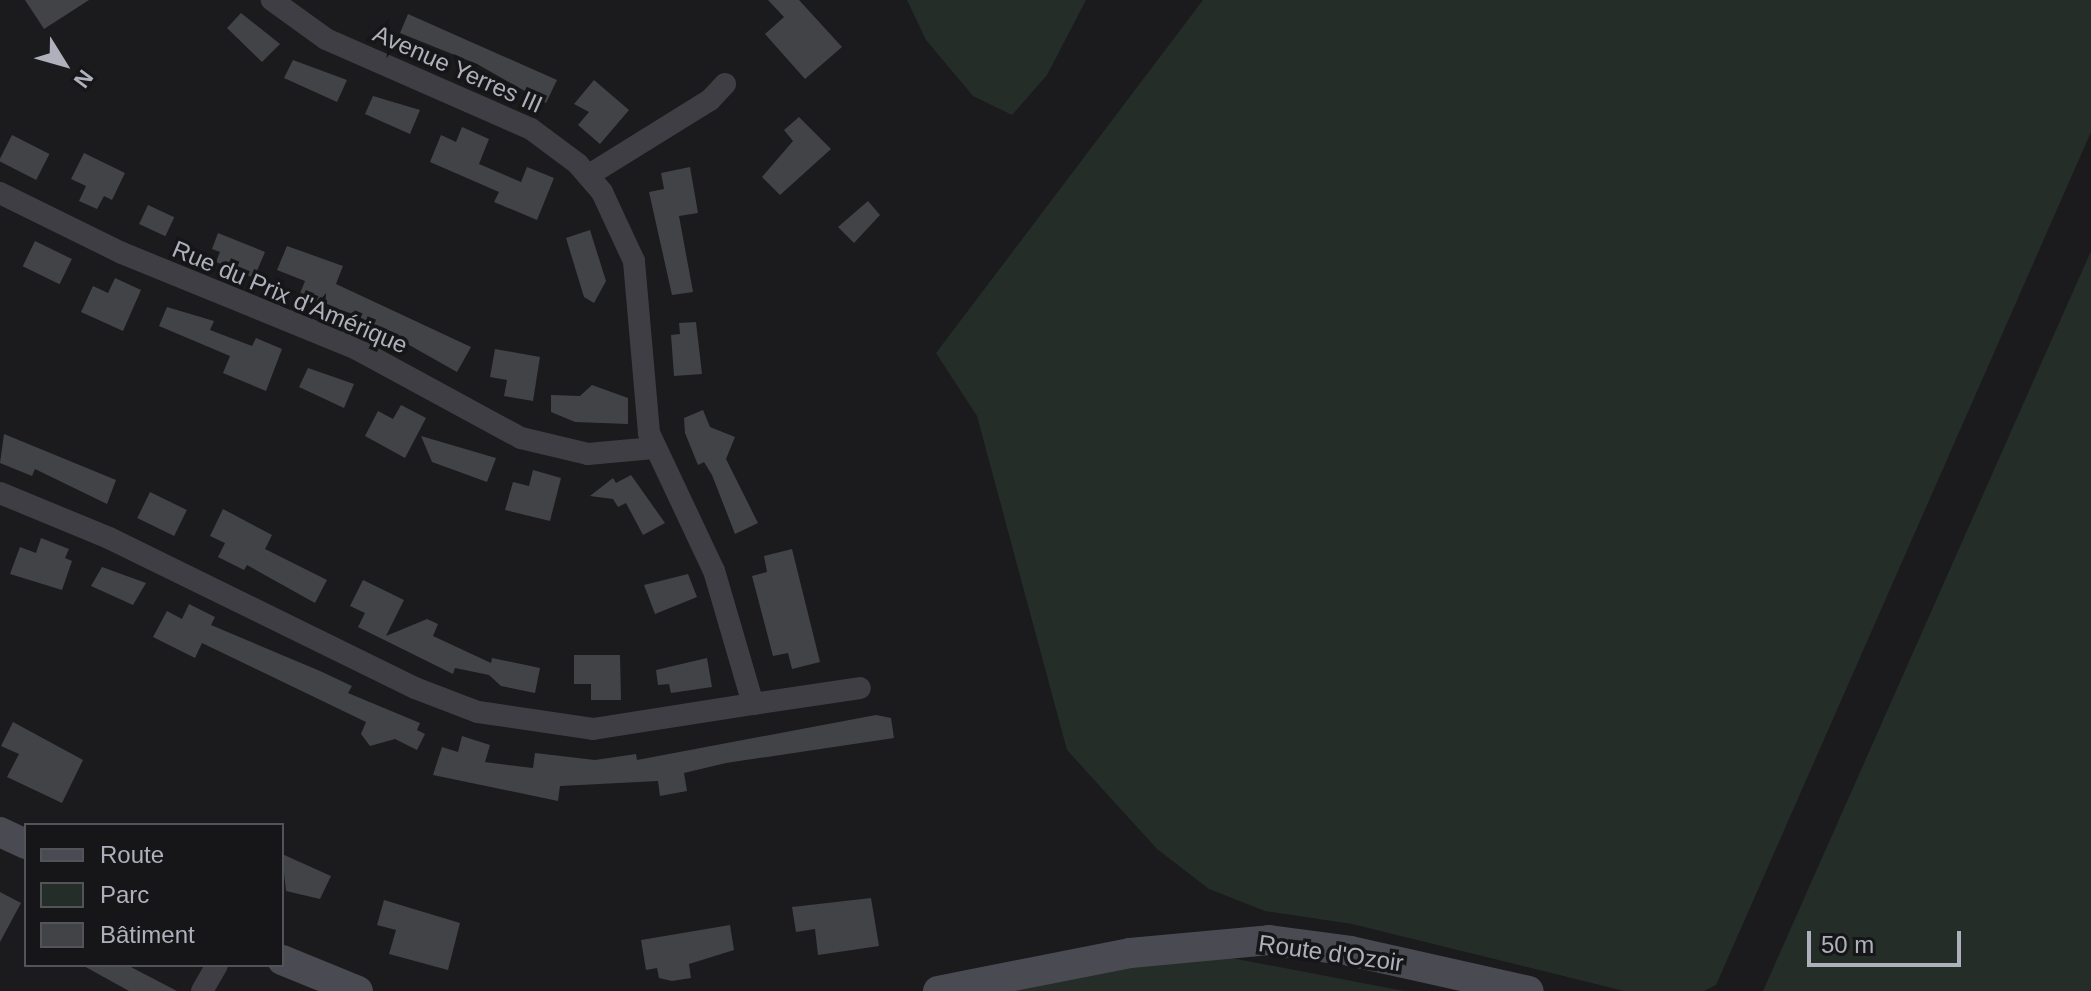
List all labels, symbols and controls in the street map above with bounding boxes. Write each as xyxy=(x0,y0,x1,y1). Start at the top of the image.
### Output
street label: Avenue Yerres III xyxy=(369,19,547,119)
north arrow xyxy=(24,24,104,104)
text: N xyxy=(69,65,98,93)
street label: Rue du Prix d'Amérique xyxy=(168,234,412,360)
legend xyxy=(24,823,284,967)
text: Route xyxy=(100,841,164,868)
text: Parc xyxy=(100,881,149,908)
scale bar xyxy=(1811,915,1965,965)
text: Bâtiment xyxy=(100,921,195,948)
street label: Route d'Ozoir xyxy=(1257,929,1405,977)
text: 50 m xyxy=(1821,931,1874,958)

